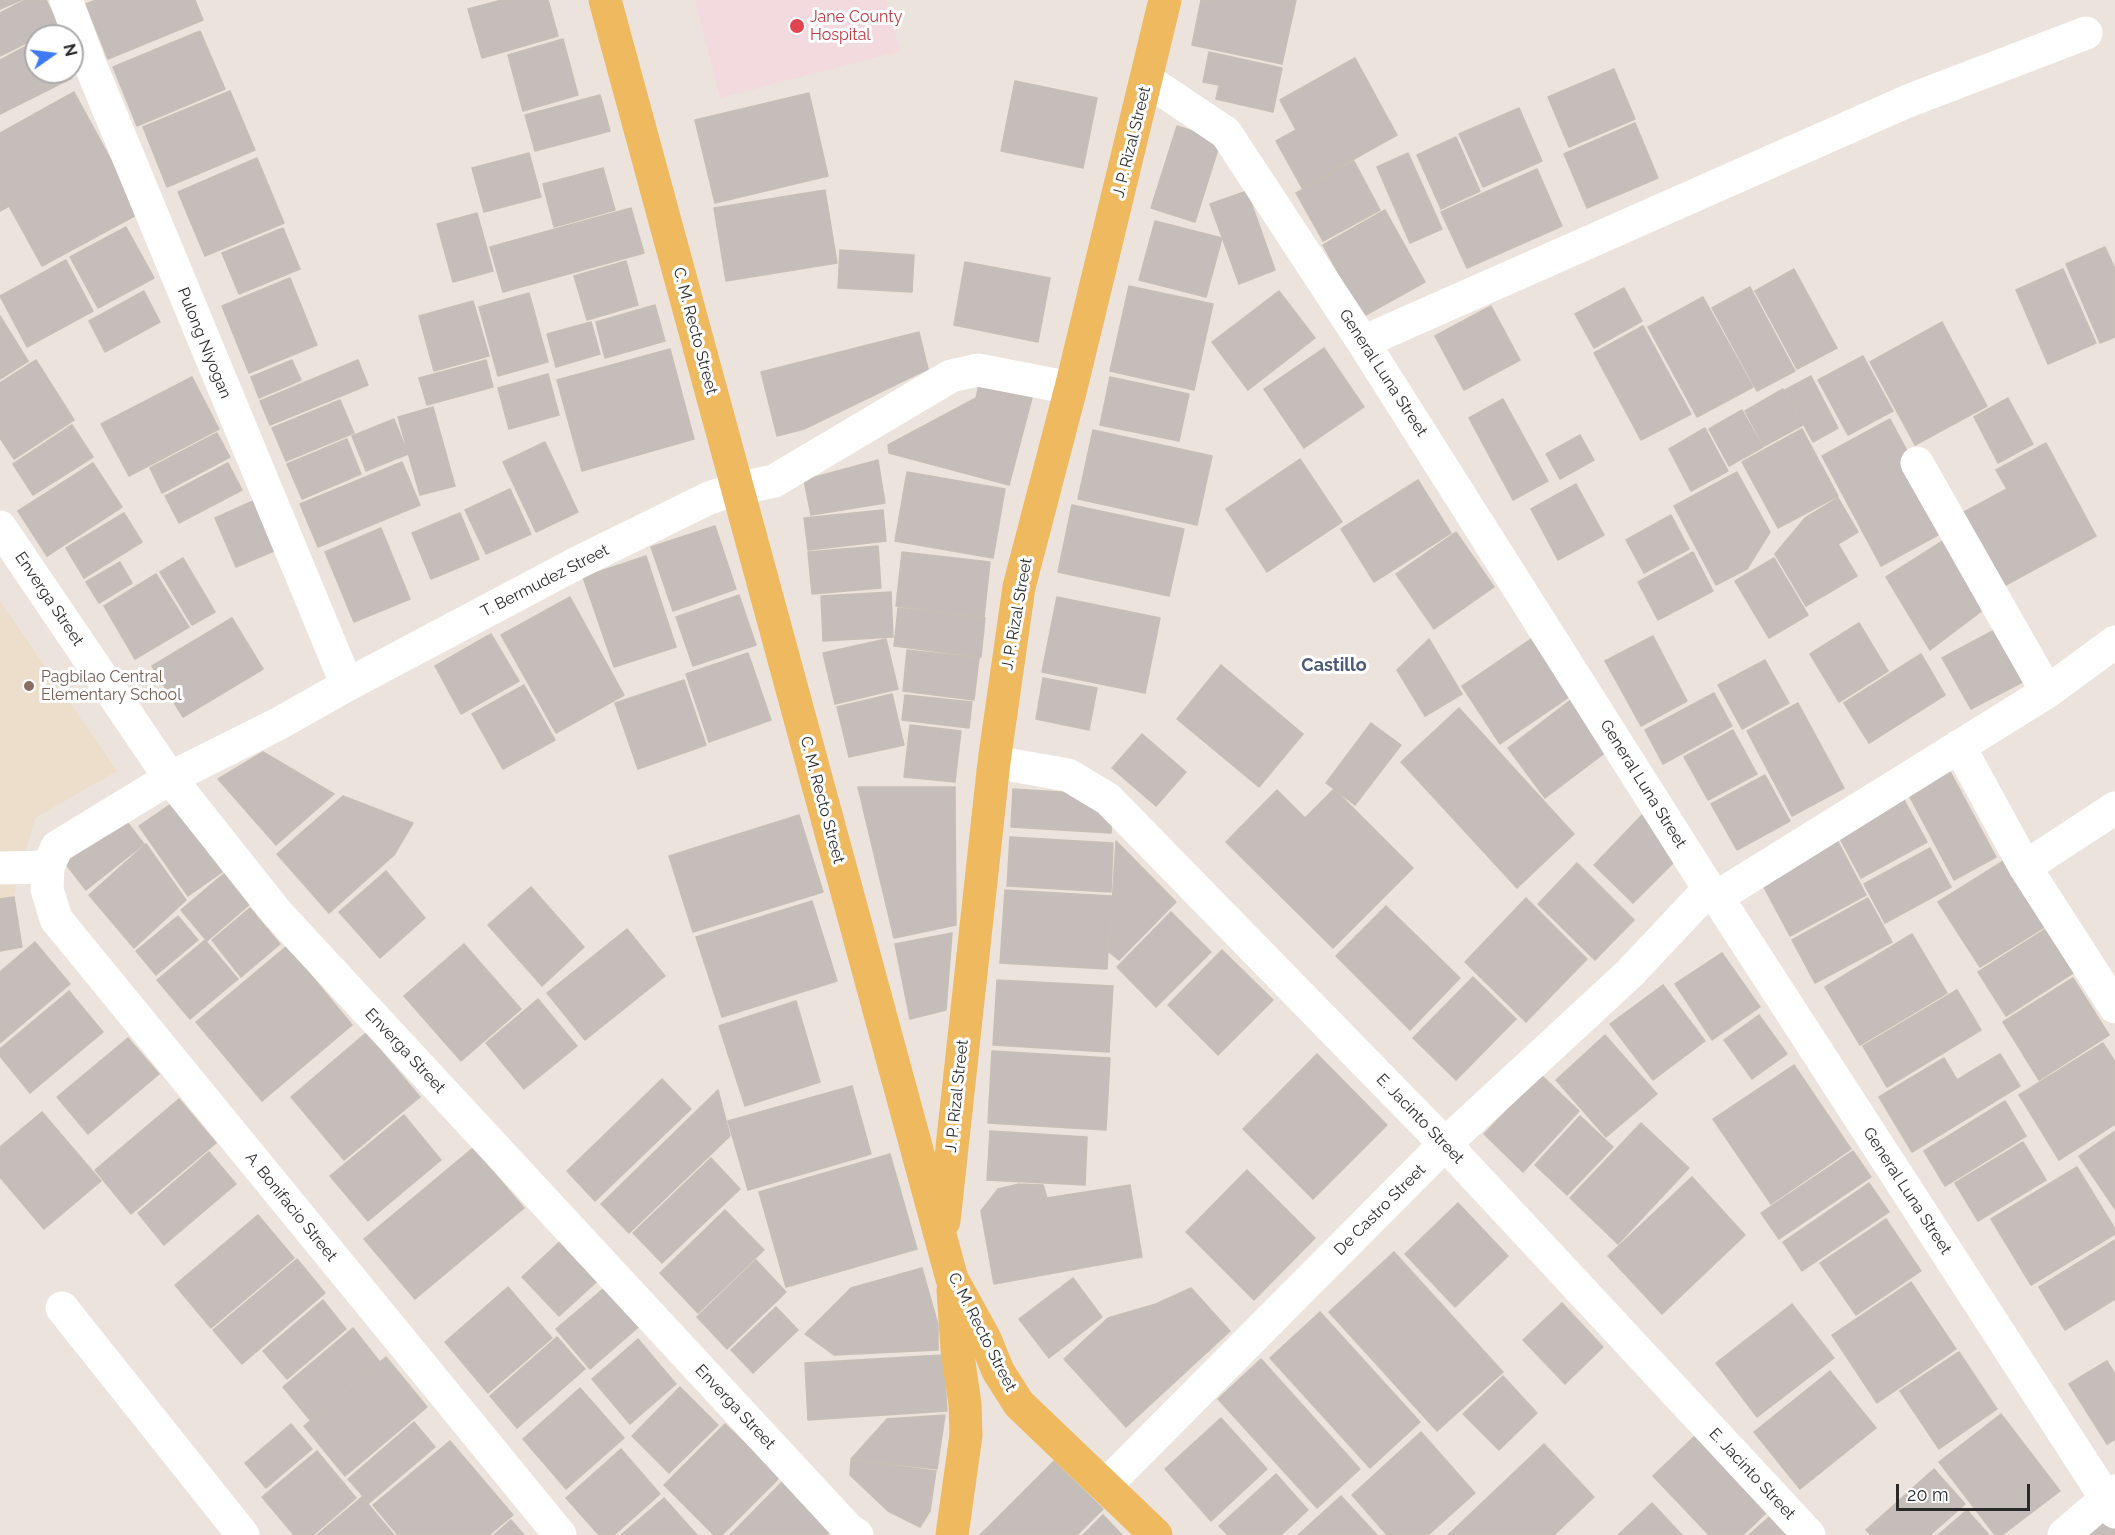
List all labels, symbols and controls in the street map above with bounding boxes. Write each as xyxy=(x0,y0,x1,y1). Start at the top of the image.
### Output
place label: Jane County Hospital xyxy=(810,7,902,45)
marker: Jane County Hospital xyxy=(788,17,806,35)
north arrow xyxy=(24,24,84,84)
text: N xyxy=(59,42,81,58)
street label: J. P. Rizal Street xyxy=(1109,85,1155,199)
street label: C. M. Recto Street xyxy=(669,265,721,397)
street label: Pulong Niyogan xyxy=(173,285,235,401)
street label: General Luna Street xyxy=(1335,306,1431,440)
street label: T. Bermudez Street xyxy=(478,540,612,622)
street label: Enverga Street xyxy=(11,549,87,649)
street label: J. P. Rizal Street xyxy=(998,556,1036,672)
district label: Castillo xyxy=(1301,655,1367,677)
place label: Pagbilao Central Elementary School xyxy=(41,667,181,705)
marker: Pagbilao Central Elementary School xyxy=(22,679,36,693)
street label: General Luna Street xyxy=(1596,716,1690,852)
street label: C. M. Recto Street xyxy=(796,734,848,866)
street label: Enverga Street xyxy=(361,1005,449,1097)
street label: J. P. Rizal Street xyxy=(942,1039,972,1153)
street label: E. Jacinto Street xyxy=(1372,1070,1468,1168)
street label: General Luna Street xyxy=(1859,1124,1955,1258)
street label: A. Bonifacio Street xyxy=(241,1148,341,1266)
street label: De Castro Street xyxy=(1330,1160,1430,1260)
street label: C. M. Recto Street xyxy=(944,1269,1020,1395)
street label: Enverga Street xyxy=(691,1361,779,1453)
street label: E. Jacinto Street xyxy=(1705,1424,1799,1524)
scale bar xyxy=(1899,1472,2032,1510)
text: 20 m xyxy=(1907,1484,1949,1505)

